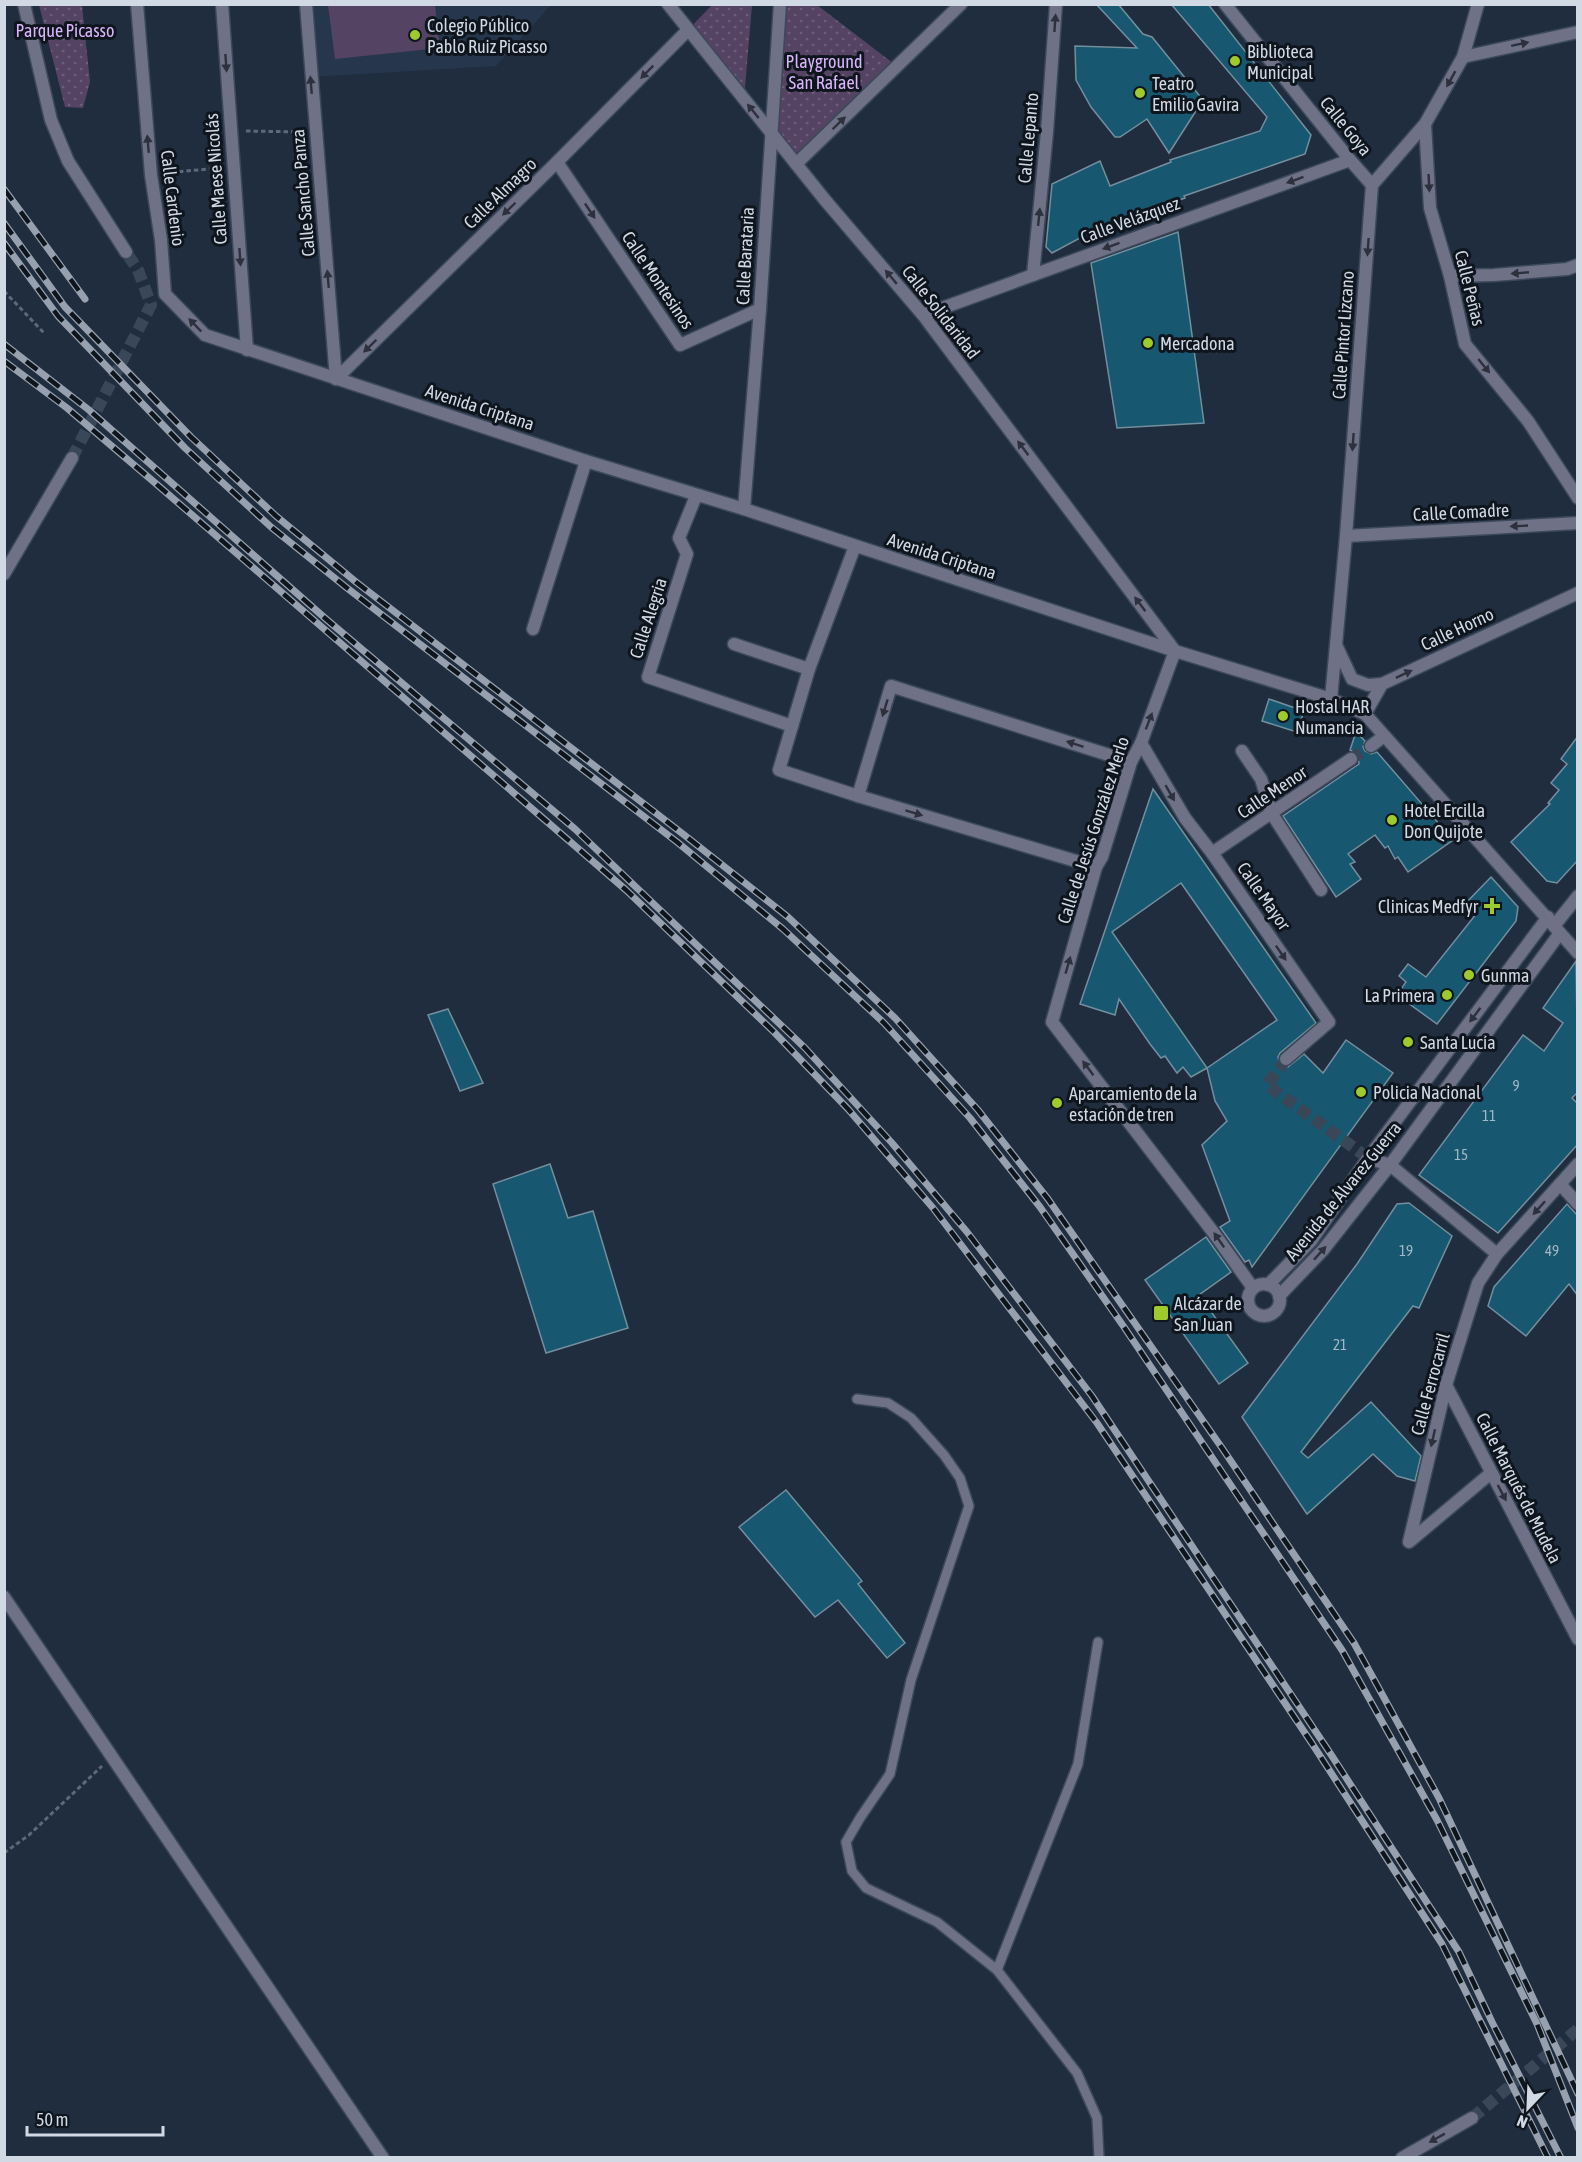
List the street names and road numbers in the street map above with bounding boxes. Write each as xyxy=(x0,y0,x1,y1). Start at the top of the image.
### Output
street label: Calle Lepanto xyxy=(1014,92,1042,184)
street label: Calle Goya xyxy=(1316,92,1376,160)
street label: Calle Maese Nicolás xyxy=(201,113,231,245)
street label: Calle Sancho Panza xyxy=(287,128,319,258)
street label: Calle Cardenio xyxy=(157,149,189,247)
street label: Calle Almagro xyxy=(459,153,541,233)
street label: Calle Velázquez xyxy=(1077,192,1183,248)
street label: Calle Barataria xyxy=(732,206,758,306)
street label: Calle Montesinos xyxy=(618,227,698,333)
street label: Calle Peñas xyxy=(1451,248,1489,328)
street label: Calle Solidaridad xyxy=(898,261,984,363)
street label: Calle Pintor Lizcano xyxy=(1328,270,1358,400)
street label: Avenida Criptana xyxy=(423,380,537,434)
street label: Calle Comadre xyxy=(1412,499,1510,525)
street label: Avenida Criptana xyxy=(885,529,999,583)
street label: Calle Alegria xyxy=(625,575,671,661)
street label: Calle Horno xyxy=(1417,603,1497,655)
street label: Calle de Jesús González Merlo xyxy=(1053,734,1133,926)
street label: Calle Menor xyxy=(1233,761,1311,823)
street label: Calle Mayor xyxy=(1233,858,1295,934)
street label: Avenida de Álvarez Guerra xyxy=(1281,1118,1405,1264)
street label: Calle Ferrocarril xyxy=(1406,1330,1454,1438)
street label: Calle Marqués de Mudela xyxy=(1472,1409,1566,1567)

